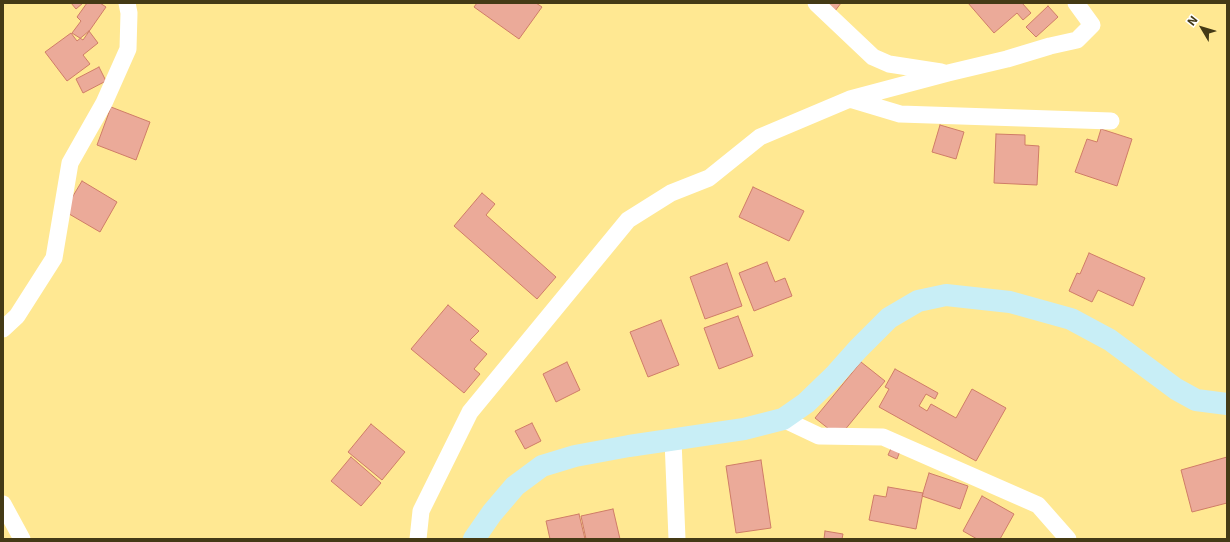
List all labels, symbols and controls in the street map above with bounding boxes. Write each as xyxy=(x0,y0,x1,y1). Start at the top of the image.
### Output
north arrow xyxy=(1182,8,1222,48)
text: N xyxy=(1184,13,1201,28)

